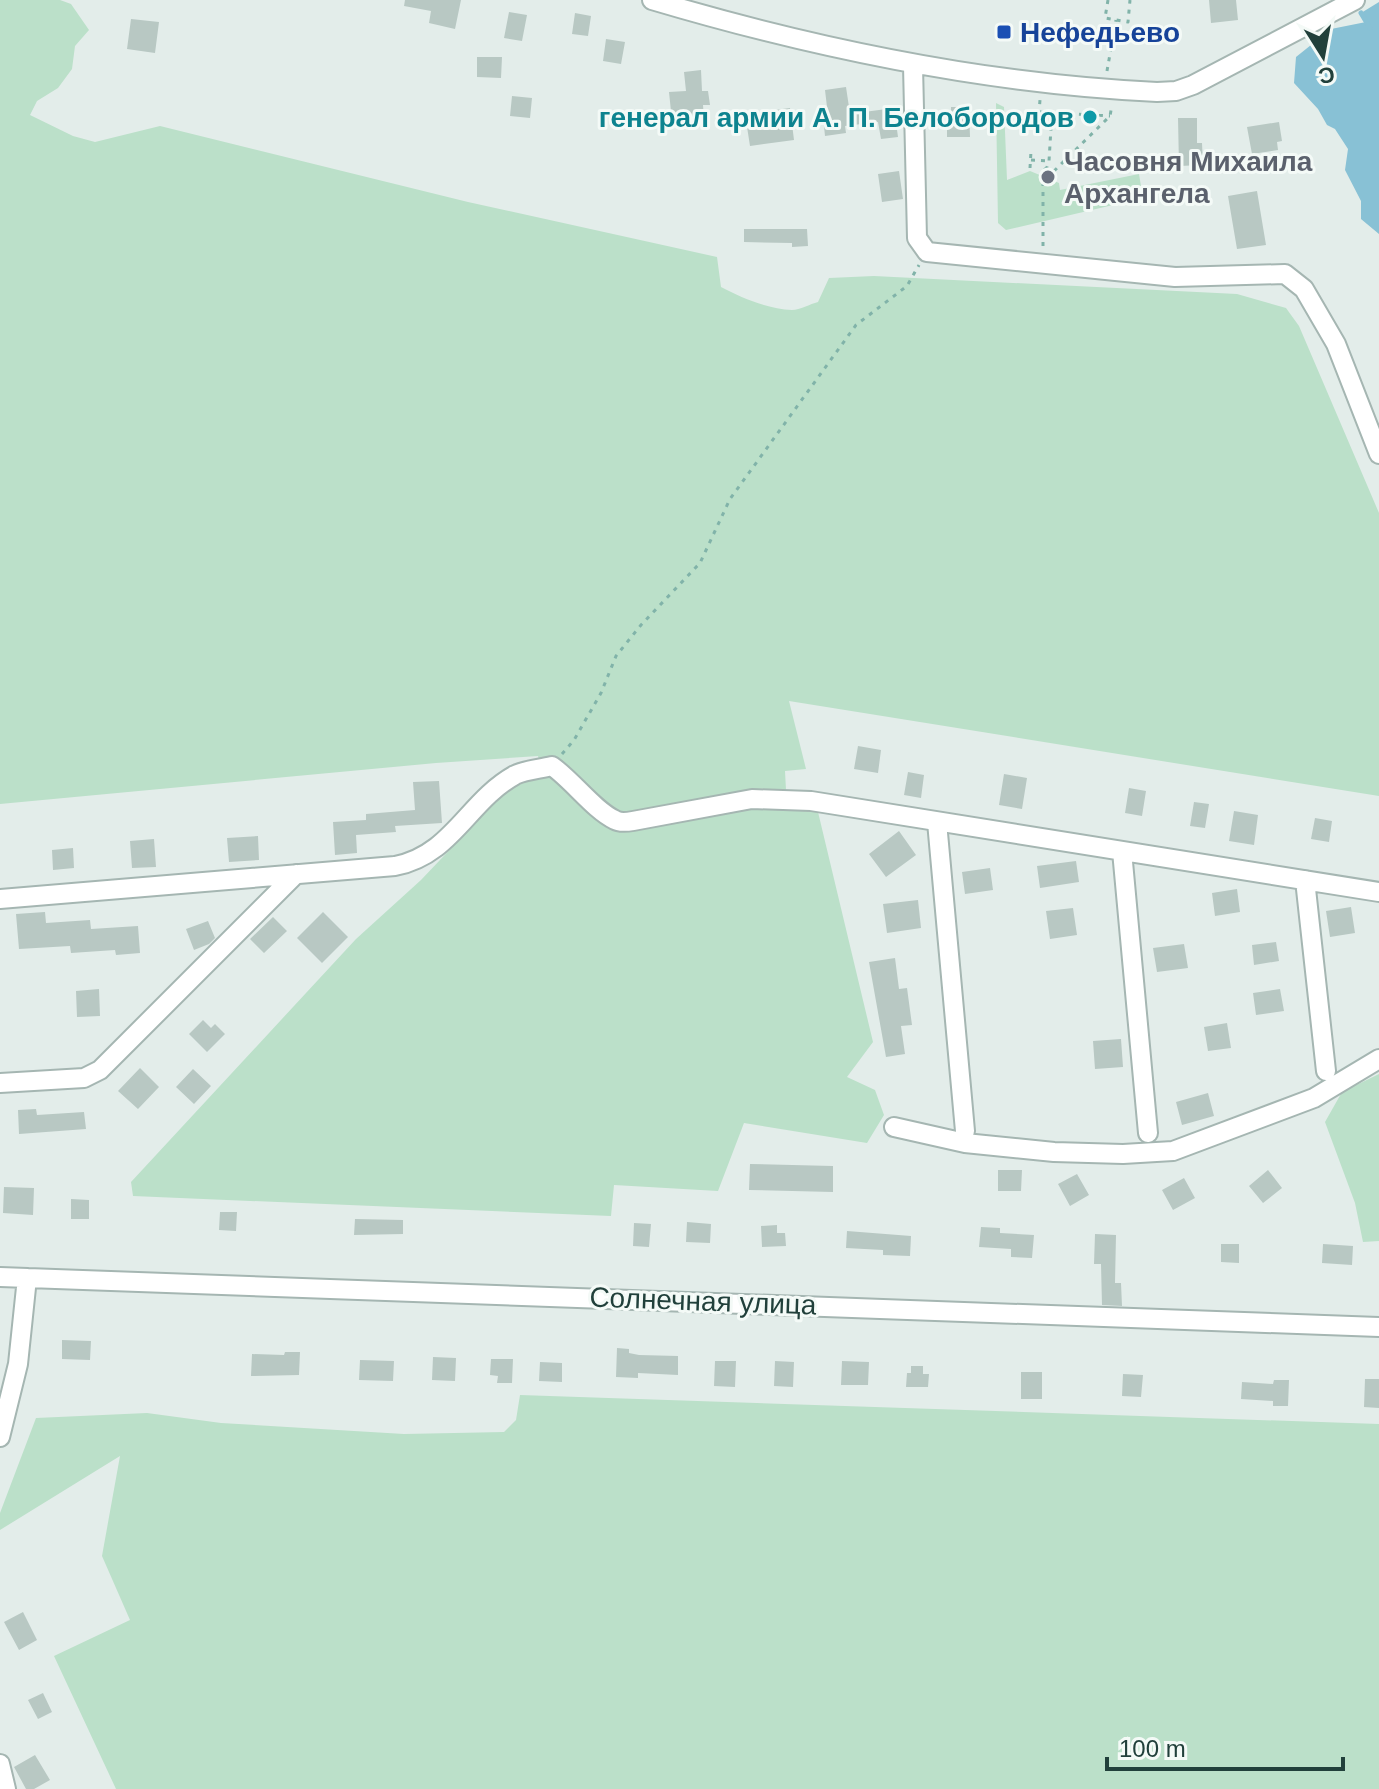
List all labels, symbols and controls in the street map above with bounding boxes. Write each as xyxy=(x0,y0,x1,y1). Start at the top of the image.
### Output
north arrow xyxy=(1283,16,1363,96)
place label: Нефедьево xyxy=(1020,17,1180,48)
marker: Нефедьево xyxy=(995,23,1013,41)
text: С xyxy=(1316,61,1337,89)
place label: генерал армии А. П. Белобородов xyxy=(599,102,1074,133)
marker: генерал армии А. П. Белобородов xyxy=(1081,108,1099,126)
place label: Часовня Михаила Архангела xyxy=(1064,146,1313,209)
marker: Часовня Михаила Архангела xyxy=(1039,168,1057,186)
street label: Солнечная улица xyxy=(589,1282,817,1320)
scale bar xyxy=(1107,1721,1343,1771)
text: 100 m xyxy=(1119,1735,1186,1762)

